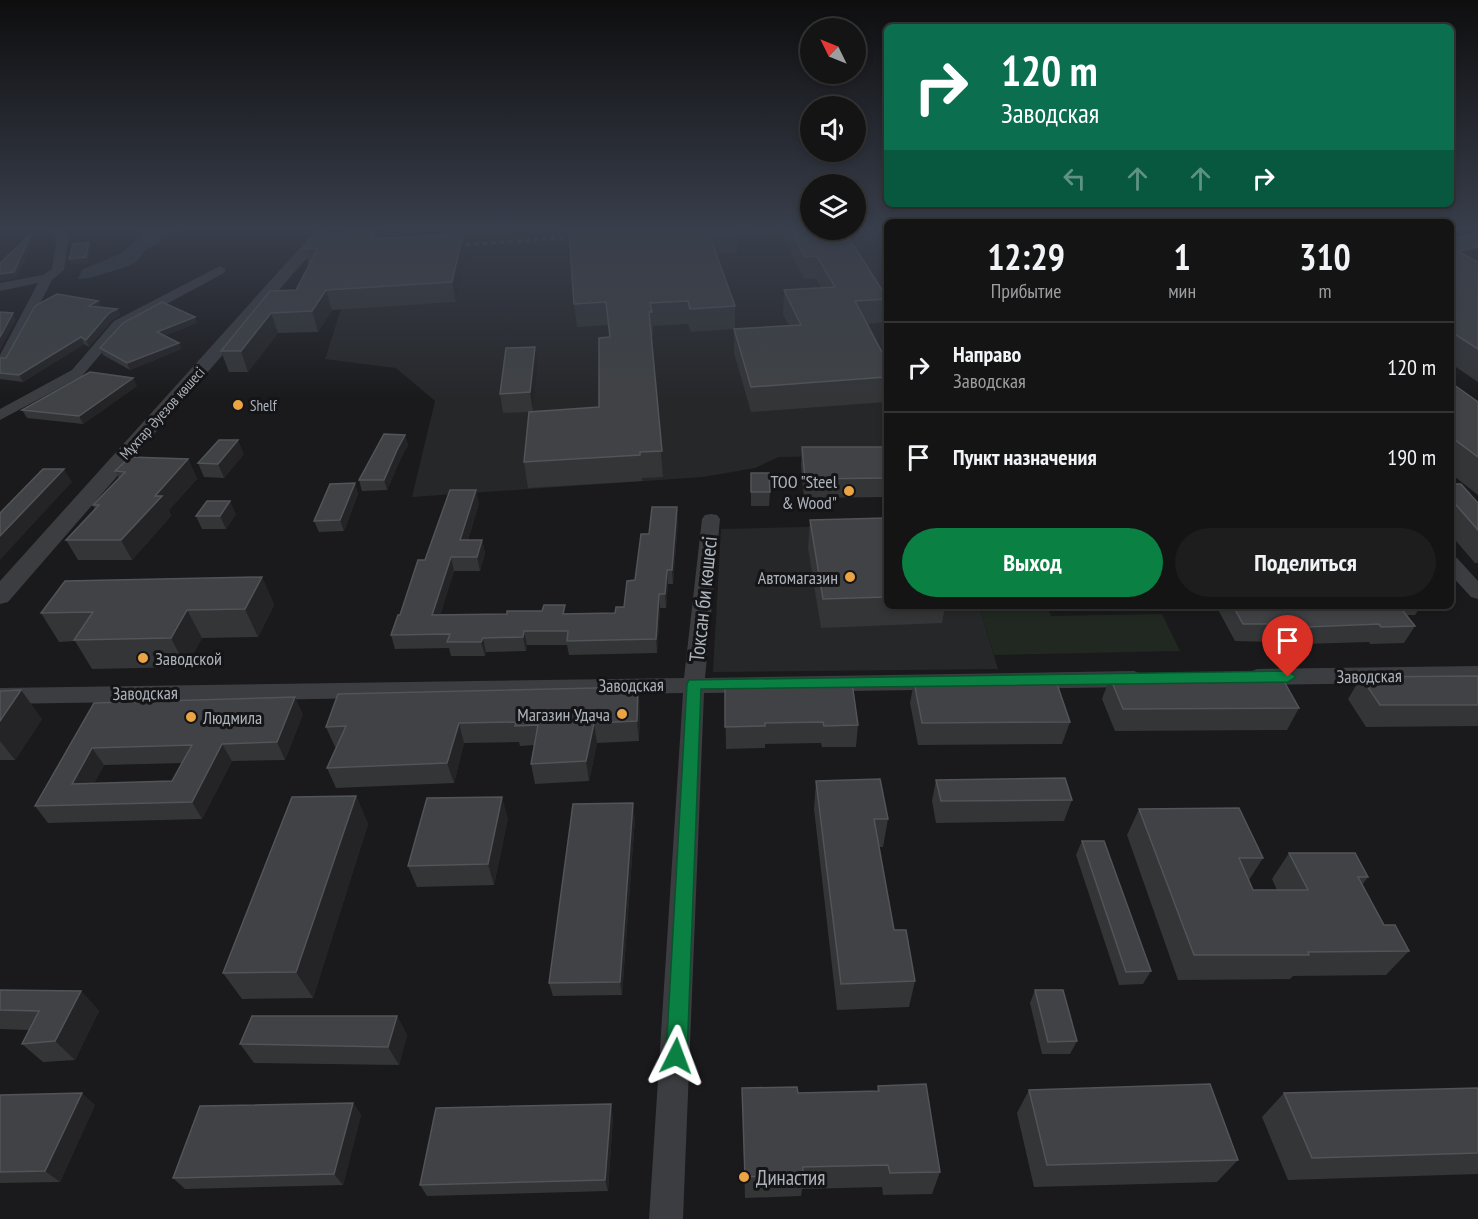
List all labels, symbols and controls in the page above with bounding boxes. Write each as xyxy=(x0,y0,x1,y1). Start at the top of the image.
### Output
north arrow xyxy=(800,18,866,84)
map controls xyxy=(800,18,866,240)
text: 120 m xyxy=(1001,43,1098,98)
icon: right xyxy=(902,48,980,126)
button: sound xyxy=(800,96,866,162)
text: Заводская xyxy=(1001,96,1099,130)
icon: left xyxy=(1058,162,1091,195)
icon: ahead xyxy=(1121,162,1154,195)
icon: ahead xyxy=(1184,162,1217,195)
icon: right xyxy=(1247,162,1280,195)
button: layers xyxy=(800,174,866,240)
text: 12:29 xyxy=(987,233,1065,280)
text: 1 xyxy=(1174,233,1191,280)
text: 310 xyxy=(1299,233,1351,280)
text: Прибытие xyxy=(991,278,1062,304)
text: мин xyxy=(1168,278,1196,304)
text: m xyxy=(1319,278,1332,304)
text: Направо xyxy=(953,340,1021,368)
icon: right xyxy=(902,351,935,384)
text: 120 m xyxy=(1387,353,1436,381)
street label: Мұхтар Әуезов көшесі xyxy=(115,363,209,463)
text: Заводская xyxy=(953,368,1026,394)
place label: Shelf xyxy=(250,396,278,415)
marker: Shelf xyxy=(231,398,245,412)
icon: arrive xyxy=(902,441,935,474)
text: Пункт назначения xyxy=(953,443,1097,471)
text: 190 m xyxy=(1387,443,1436,471)
place label: TOO "Steel & Wood" xyxy=(770,470,838,514)
marker: TOO "Steel & Wood" xyxy=(842,484,856,498)
button: Выход xyxy=(902,528,1163,597)
button: Поделиться xyxy=(1175,528,1436,597)
street label: Токсан би көшесі xyxy=(683,535,723,663)
place label: Автомагазин xyxy=(758,566,838,589)
marker: Автомагазин xyxy=(843,570,857,584)
pin xyxy=(1262,615,1313,677)
icon: arrive xyxy=(1271,624,1304,657)
place label: Заводской xyxy=(155,647,222,670)
marker: Заводской xyxy=(136,651,150,665)
street label: Заводская xyxy=(1336,664,1402,688)
street label: Заводская xyxy=(598,673,664,697)
street label: Заводская xyxy=(112,681,178,705)
place label: Магазин Удача xyxy=(517,703,610,726)
place label: Людмила xyxy=(202,706,262,729)
marker: Магазин Удача xyxy=(615,707,629,721)
marker: Людмила xyxy=(184,710,198,724)
position arrow xyxy=(644,1024,708,1088)
place label: Династия xyxy=(756,1164,825,1191)
marker: Династия xyxy=(737,1170,751,1184)

